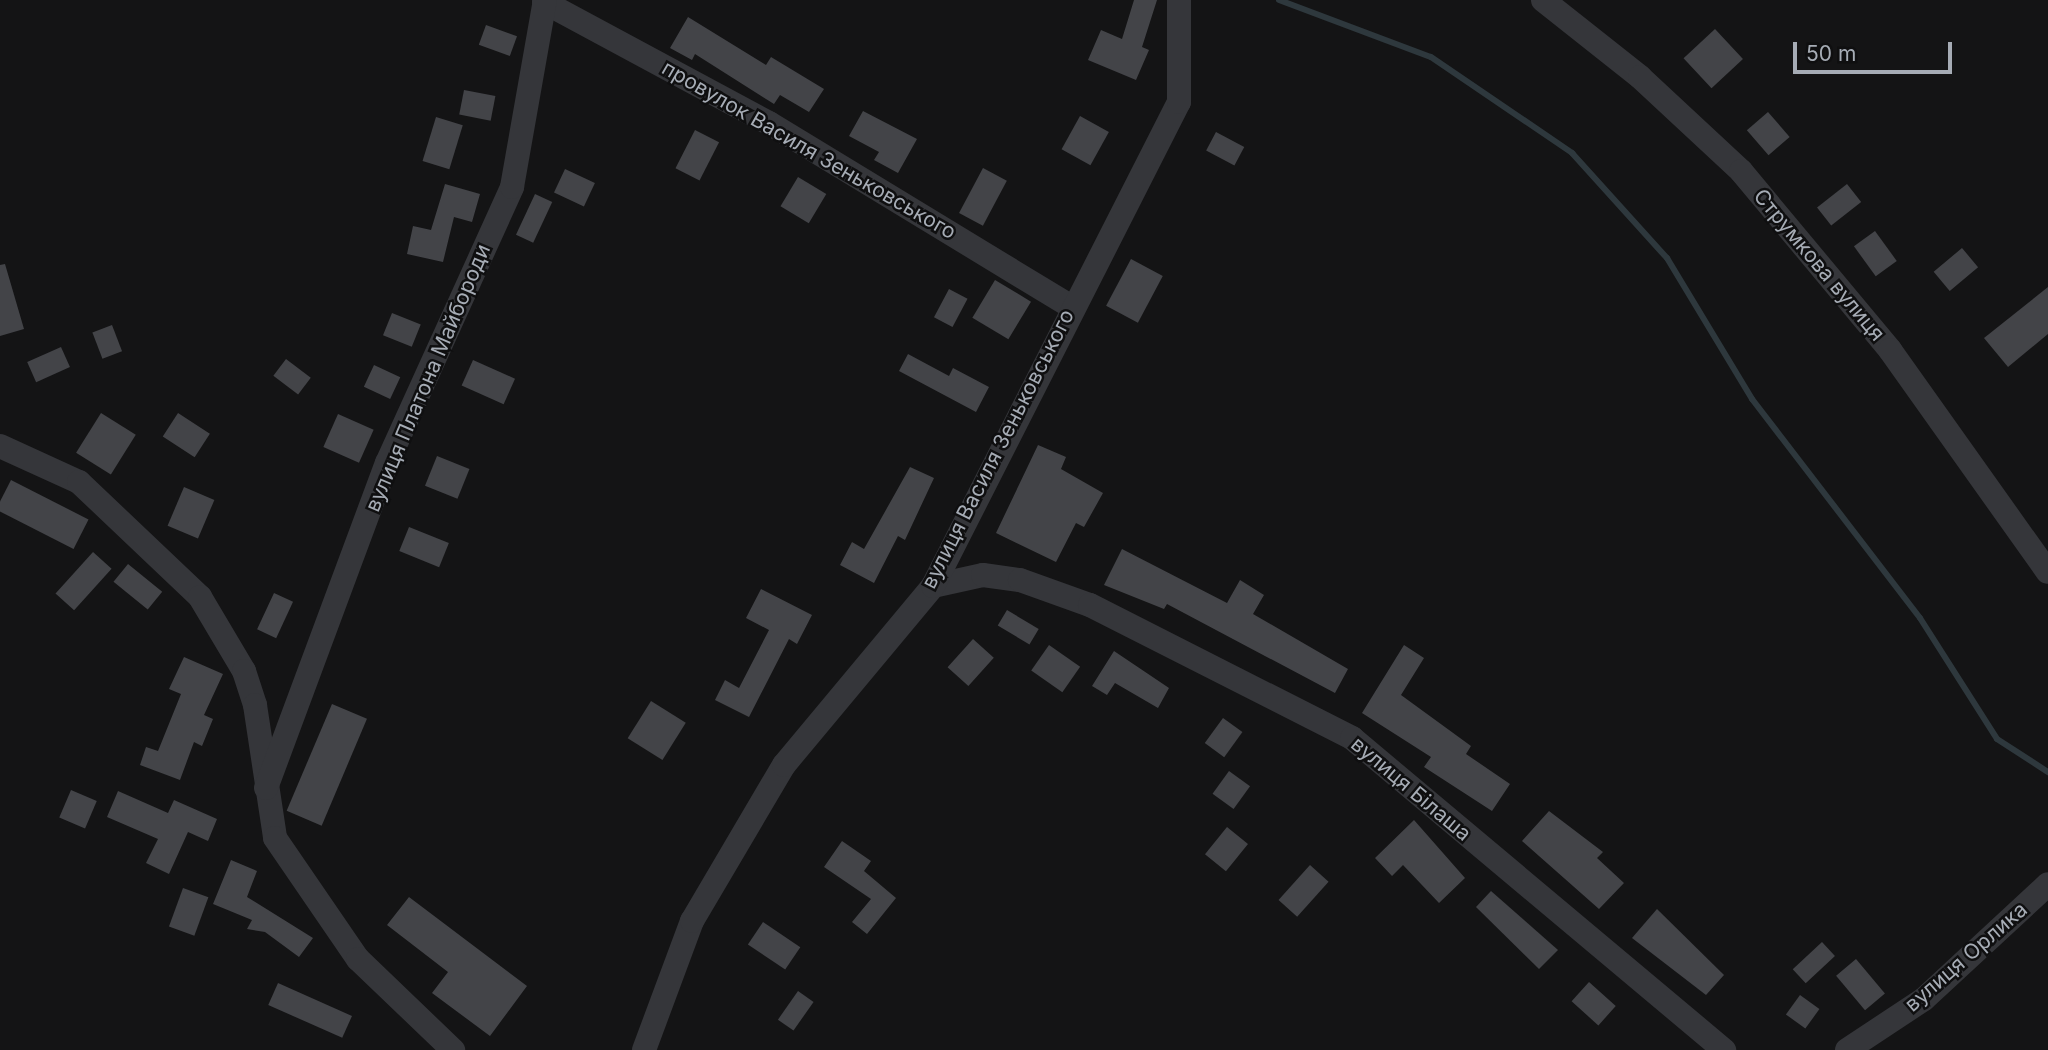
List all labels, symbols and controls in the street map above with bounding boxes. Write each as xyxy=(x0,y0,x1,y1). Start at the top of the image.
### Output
scale bar xyxy=(1796,28,1955,72)
text: 50 m xyxy=(1806,41,1856,66)
street label: провулок Василя Зеньковського xyxy=(657,55,961,245)
street label: Струмкова вулиця xyxy=(1748,184,1890,346)
street label: вулиця Платона Майбороди xyxy=(360,240,496,516)
street label: вулиця Василя Зеньковського xyxy=(916,305,1080,593)
street label: вулиця Білаша xyxy=(1346,731,1476,847)
street label: вулиця Орлика xyxy=(1900,897,2032,1017)

